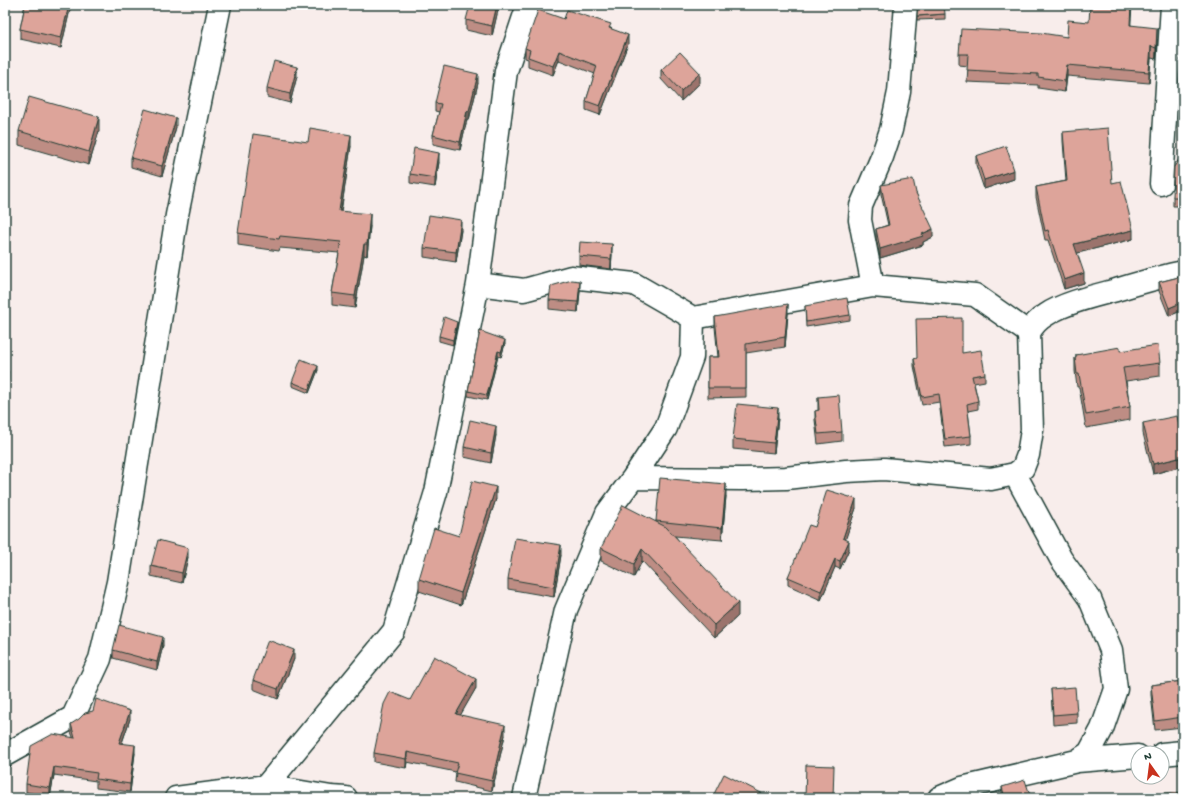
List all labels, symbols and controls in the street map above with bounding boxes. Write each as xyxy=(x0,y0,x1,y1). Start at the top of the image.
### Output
north arrow xyxy=(1130,745,1170,785)
text: N xyxy=(1143,751,1153,764)

